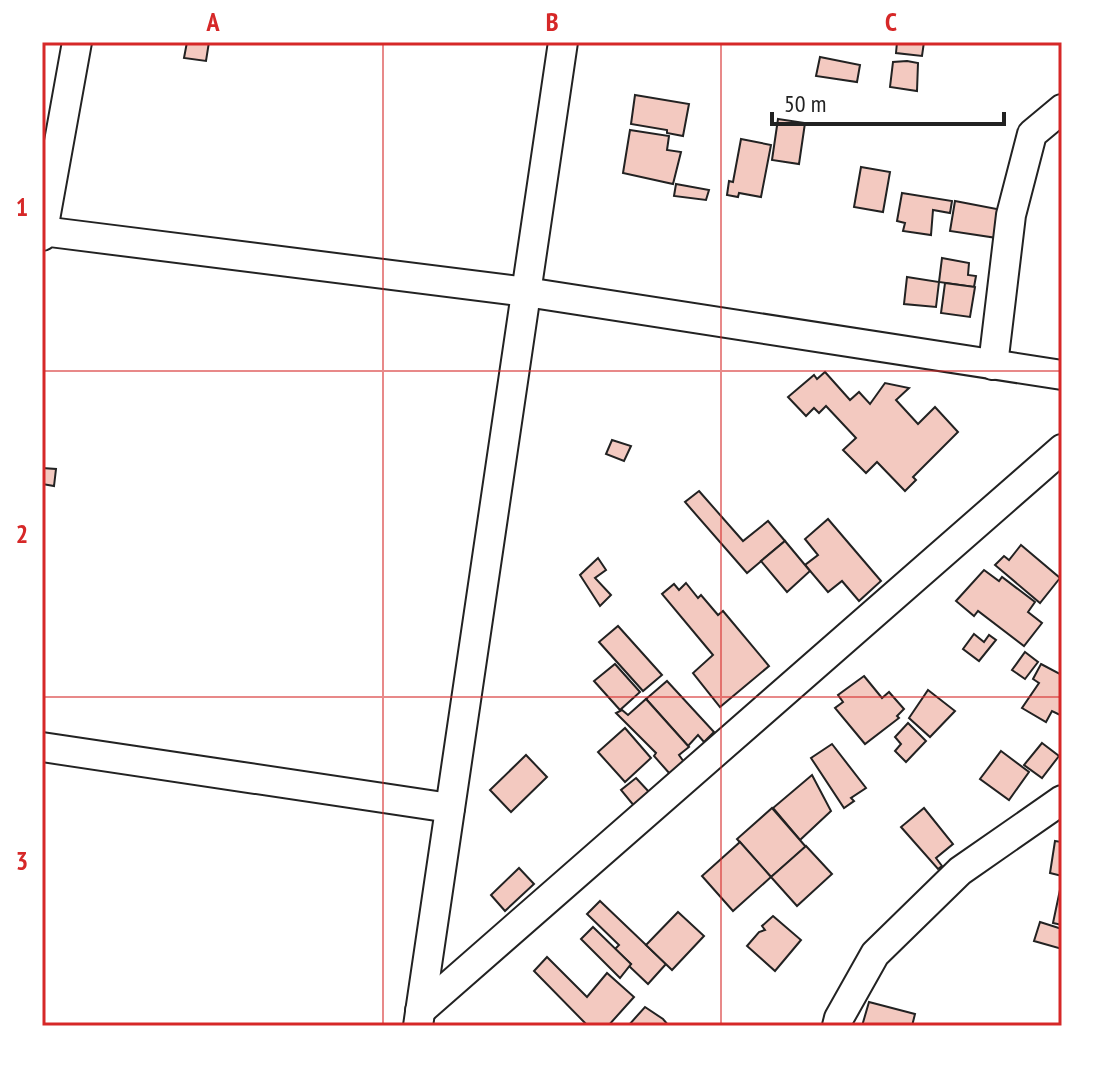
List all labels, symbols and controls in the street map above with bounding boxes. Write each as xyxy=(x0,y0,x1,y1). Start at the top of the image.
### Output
text: A xyxy=(205,5,220,38)
text: B xyxy=(546,5,559,38)
text: C xyxy=(885,5,897,38)
scale bar xyxy=(772,76,1004,126)
text: 50 m xyxy=(784,88,826,119)
text: 1 xyxy=(16,190,28,223)
text: 2 xyxy=(16,517,28,550)
text: 3 xyxy=(16,844,28,877)

